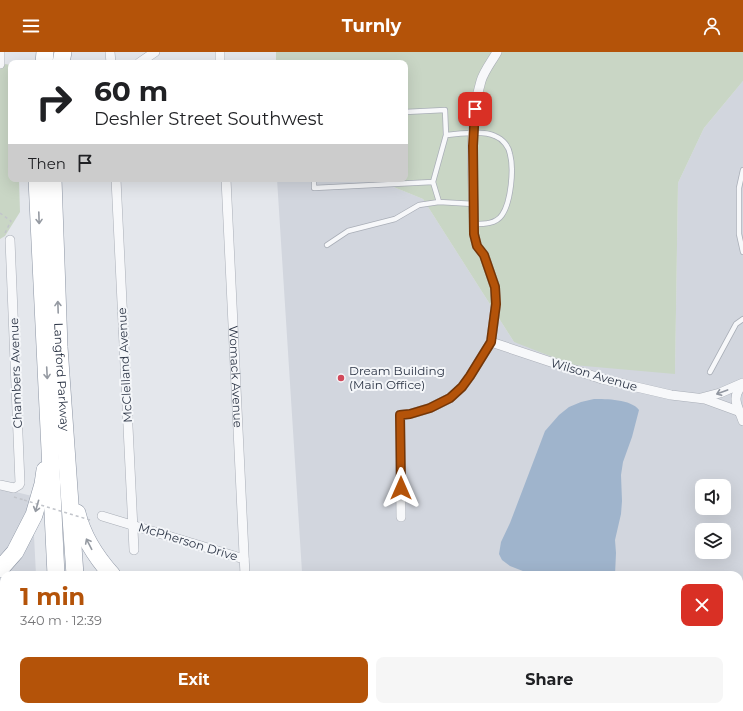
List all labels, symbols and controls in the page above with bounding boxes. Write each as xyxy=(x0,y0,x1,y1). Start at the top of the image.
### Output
icon: menu xyxy=(20,15,42,37)
text: Turnly xyxy=(342,15,401,37)
icon: person xyxy=(701,15,723,37)
text: 60 m xyxy=(94,74,168,108)
icon: right xyxy=(28,76,80,128)
pin xyxy=(458,92,492,126)
icon: arrive xyxy=(464,98,486,120)
text: Deshler Street Southwest xyxy=(94,108,324,130)
icon: arrive xyxy=(74,152,96,174)
text: Then xyxy=(28,154,66,173)
one-way arrow xyxy=(35,211,42,224)
one-way arrow xyxy=(54,301,61,314)
street label: McClelland Avenue xyxy=(114,307,135,423)
street label: Chambers Avenue xyxy=(6,317,25,429)
street label: Langford Parkway xyxy=(51,322,73,432)
street label: Womack Avenue xyxy=(226,325,246,428)
street label: Wilson Avenue xyxy=(549,355,639,394)
place label: Dream Building (Main Office) xyxy=(349,363,445,392)
one-way arrow xyxy=(43,366,51,379)
marker: Dream Building (Main Office) xyxy=(336,373,346,383)
one-way arrow xyxy=(716,388,728,396)
position arrow xyxy=(380,467,422,509)
map controls xyxy=(695,479,731,559)
button: sound xyxy=(695,479,731,515)
one-way arrow xyxy=(33,499,40,512)
street label: McPherson Drive xyxy=(137,519,240,564)
button: layers xyxy=(695,523,731,559)
one-way arrow xyxy=(85,538,92,550)
text: 1 min xyxy=(20,582,85,611)
button: close xyxy=(681,584,723,626)
text: 340 m · 12:39 xyxy=(20,612,102,628)
button: Exit xyxy=(20,657,368,703)
button: Share xyxy=(376,657,723,703)

